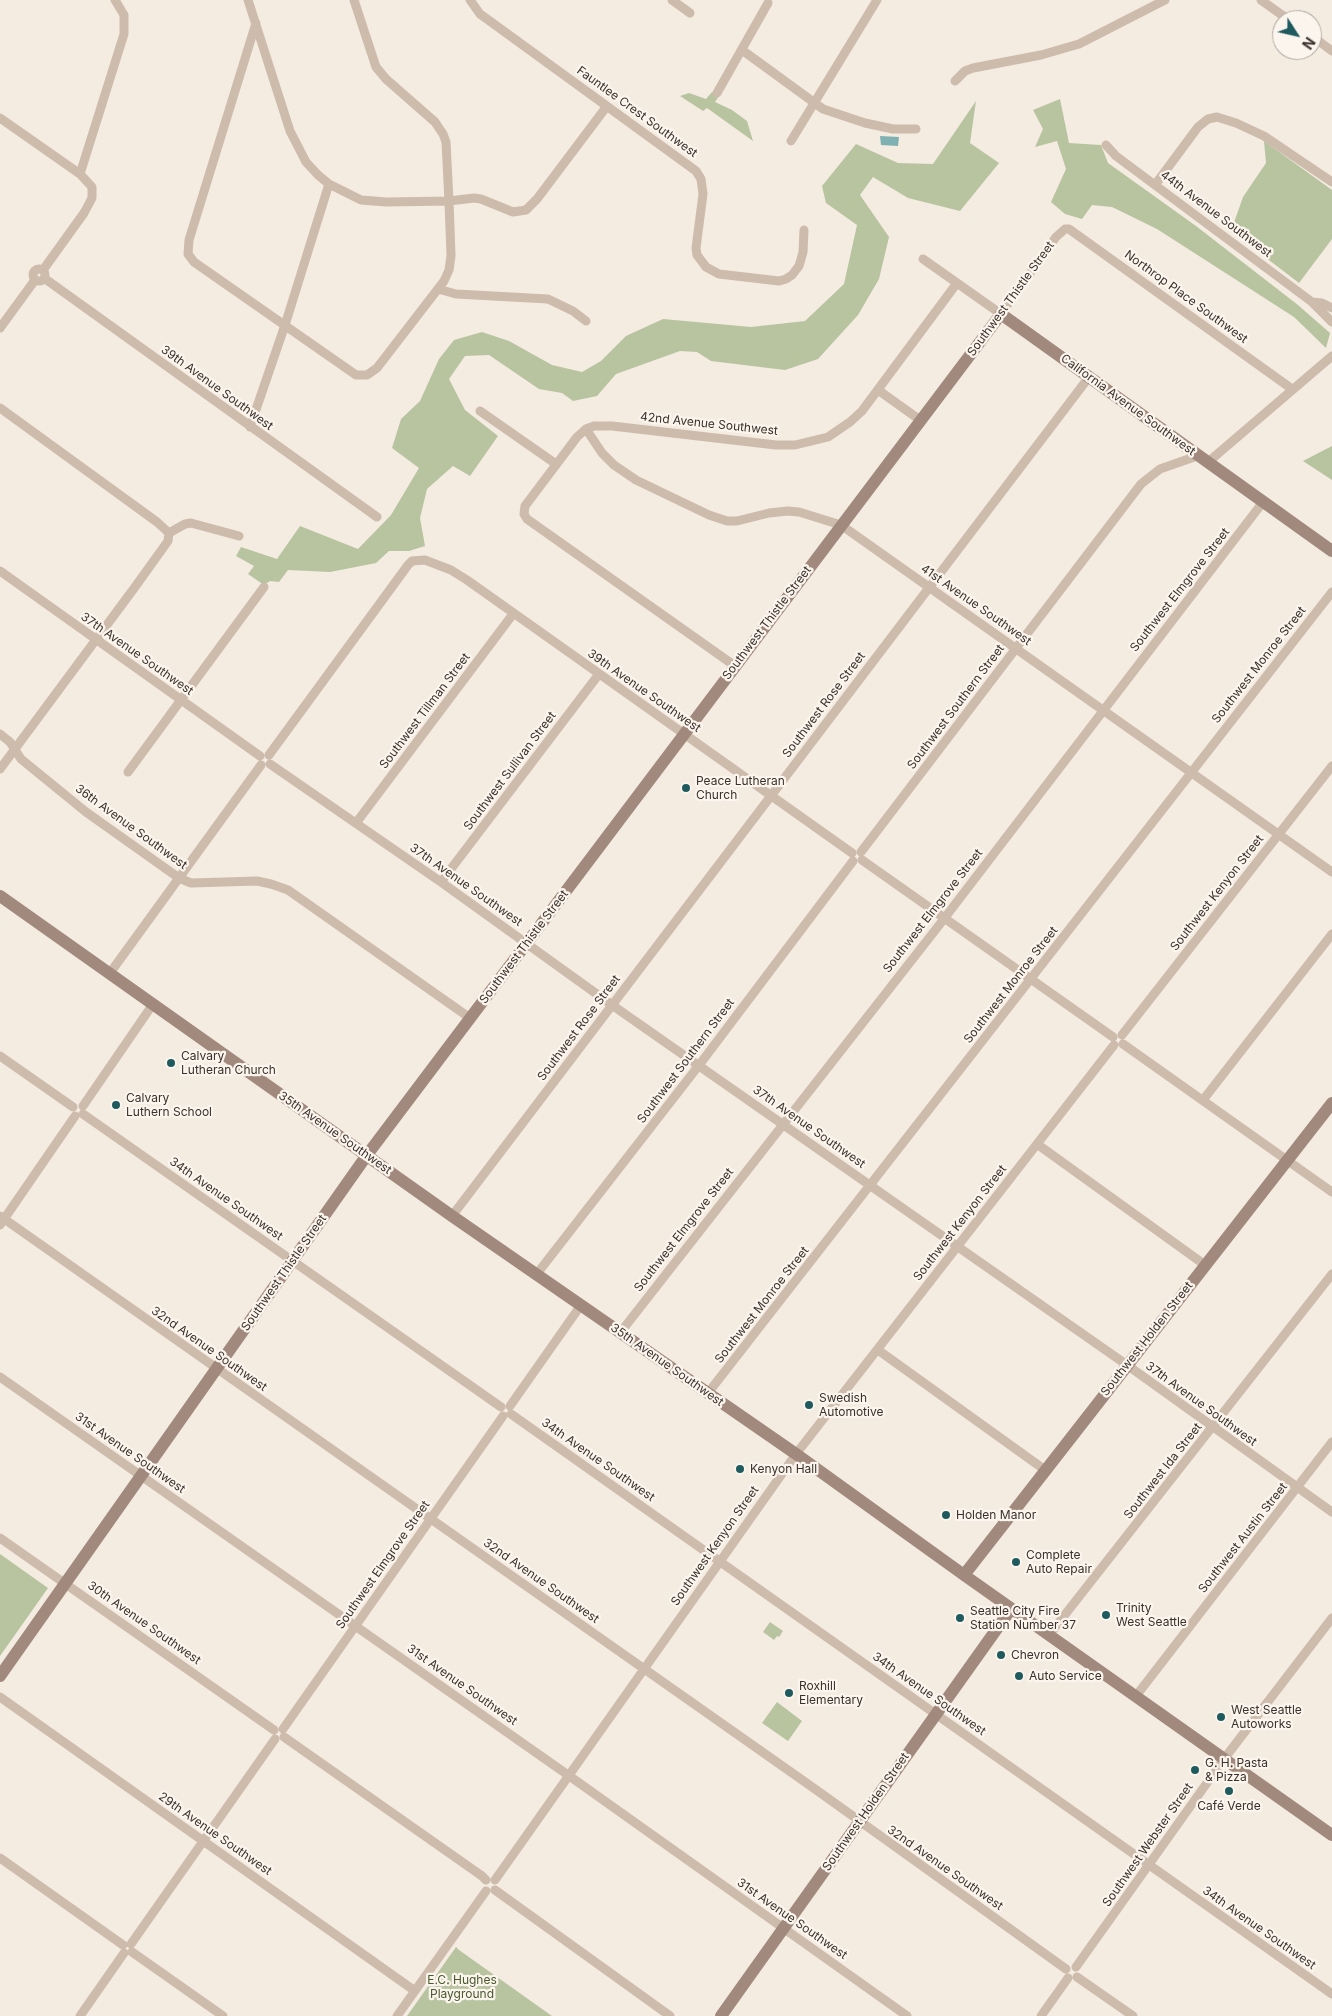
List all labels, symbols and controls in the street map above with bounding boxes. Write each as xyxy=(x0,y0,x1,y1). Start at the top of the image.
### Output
north arrow xyxy=(1272,10,1322,60)
text: N xyxy=(1299,34,1319,53)
street label: Fauntlee Crest Southwest xyxy=(574,63,700,161)
street label: 44th Avenue Southwest xyxy=(1158,168,1274,260)
street label: Southwest Thistle Street xyxy=(965,239,1057,359)
street label: Northrop Place Southwest xyxy=(1122,248,1250,346)
street label: 39th Avenue Southwest xyxy=(158,343,276,433)
street label: California Avenue Southwest xyxy=(1058,351,1198,459)
street label: 42nd Avenue Southwest xyxy=(639,410,779,438)
street label: Southwest Elmgrove Street xyxy=(1127,525,1233,655)
street label: 41st Avenue Southwest xyxy=(918,561,1034,649)
street label: Southwest Thistle Street xyxy=(720,563,814,683)
street label: Southwest Monroe Street xyxy=(1209,604,1309,726)
street label: 37th Avenue Southwest xyxy=(78,610,196,698)
street label: Southwest Southern Street xyxy=(904,642,1008,772)
street label: 39th Avenue Southwest xyxy=(585,646,703,736)
street label: Southwest Rose Street xyxy=(780,649,868,761)
street label: Southwest Tillman Street xyxy=(377,650,473,772)
street label: Southwest Sullivan Street xyxy=(461,709,559,833)
place label: Peace Lutheran Church xyxy=(696,774,785,802)
street label: 36th Avenue Southwest xyxy=(72,782,190,872)
marker: Peace Lutheran Church xyxy=(680,782,692,794)
street label: Southwest Kenyon Street xyxy=(1167,832,1267,954)
street label: 37th Avenue Southwest xyxy=(407,841,525,929)
street label: Southwest Elmgrove Street xyxy=(880,846,986,976)
street label: Southwest Thistle Street xyxy=(477,887,571,1007)
street label: Southwest Monroe Street xyxy=(961,924,1061,1046)
street label: Southwest Rose Street xyxy=(535,972,623,1084)
street label: Southwest Southern Street xyxy=(634,996,738,1126)
place label: Calvary Lutheran Church xyxy=(181,1049,276,1077)
marker: Calvary Lutheran Church xyxy=(165,1057,177,1069)
street label: 37th Avenue Southwest xyxy=(750,1083,868,1171)
street label: 35th Avenue Southwest xyxy=(276,1089,394,1177)
place label: Calvary Luthern School xyxy=(126,1091,212,1119)
marker: Calvary Luthern School xyxy=(110,1099,122,1111)
street label: 34th Avenue Southwest xyxy=(167,1154,285,1244)
street label: Southwest Kenyon Street xyxy=(910,1162,1010,1284)
street label: Southwest Elmgrove Street xyxy=(631,1165,737,1295)
street label: Southwest Thistle Street xyxy=(238,1212,330,1334)
street label: Southwest Monroe Street xyxy=(712,1244,812,1366)
street label: Southwest Holden Street xyxy=(1098,1279,1196,1399)
street label: 32nd Avenue Southwest xyxy=(148,1304,270,1394)
street label: 35th Avenue Southwest xyxy=(608,1321,726,1409)
street label: 37th Avenue Southwest xyxy=(1143,1359,1259,1449)
place label: Swedish Automotive xyxy=(819,1391,883,1419)
marker: Swedish Automotive xyxy=(803,1399,815,1411)
street label: 31st Avenue Southwest xyxy=(72,1409,188,1497)
street label: 34th Avenue Southwest xyxy=(539,1415,657,1505)
street label: Southwest Ida Street xyxy=(1121,1420,1205,1522)
place label: Kenyon Hall xyxy=(750,1462,817,1476)
marker: Kenyon Hall xyxy=(734,1463,746,1475)
street label: Southwest Austin Street xyxy=(1195,1480,1291,1596)
street label: Southwest Kenyon Street xyxy=(668,1483,762,1609)
street label: Southwest Elmgrove Street xyxy=(333,1498,433,1632)
place label: Holden Manor xyxy=(956,1508,1036,1522)
marker: Holden Manor xyxy=(940,1509,952,1521)
street label: 32nd Avenue Southwest xyxy=(480,1536,602,1626)
place label: Complete Auto Repair xyxy=(1026,1548,1092,1576)
marker: Complete Auto Repair xyxy=(1010,1556,1022,1568)
street label: 30th Avenue Southwest xyxy=(85,1578,203,1668)
place label: Trinity West Seattle xyxy=(1116,1601,1187,1629)
place label: Seattle City Fire Station Number 37 xyxy=(970,1604,1076,1632)
marker: Trinity West Seattle xyxy=(1100,1609,1112,1621)
marker: Seattle City Fire Station Number 37 xyxy=(954,1612,966,1624)
street label: 31st Avenue Southwest xyxy=(404,1641,520,1729)
place label: Chevron xyxy=(1011,1648,1059,1662)
street label: 34th Avenue Southwest xyxy=(870,1649,988,1739)
marker: Chevron xyxy=(995,1649,1007,1661)
place label: Auto Service xyxy=(1029,1669,1102,1683)
marker: Auto Service xyxy=(1013,1670,1025,1682)
place label: Roxhill Elementary xyxy=(799,1679,863,1707)
marker: Roxhill Elementary xyxy=(783,1687,795,1699)
place label: West Seattle Autoworks xyxy=(1231,1703,1302,1731)
marker: West Seattle Autoworks xyxy=(1215,1711,1227,1723)
street label: Southwest Holden Street xyxy=(820,1750,912,1874)
place label: G. H. Pasta & Pizza xyxy=(1205,1756,1268,1784)
marker: G. H. Pasta & Pizza xyxy=(1189,1764,1201,1776)
street label: Southwest Webster Street xyxy=(1100,1780,1196,1910)
marker: Café Verde xyxy=(1223,1785,1235,1797)
street label: 29th Avenue Southwest xyxy=(156,1789,274,1879)
place label: Café Verde xyxy=(1197,1799,1261,1813)
street label: 32nd Avenue Southwest xyxy=(884,1823,1006,1913)
street label: 31st Avenue Southwest xyxy=(734,1875,850,1963)
street label: 34th Avenue Southwest xyxy=(1200,1883,1318,1973)
park label: E.C. Hughes Playground xyxy=(427,1973,497,2001)

